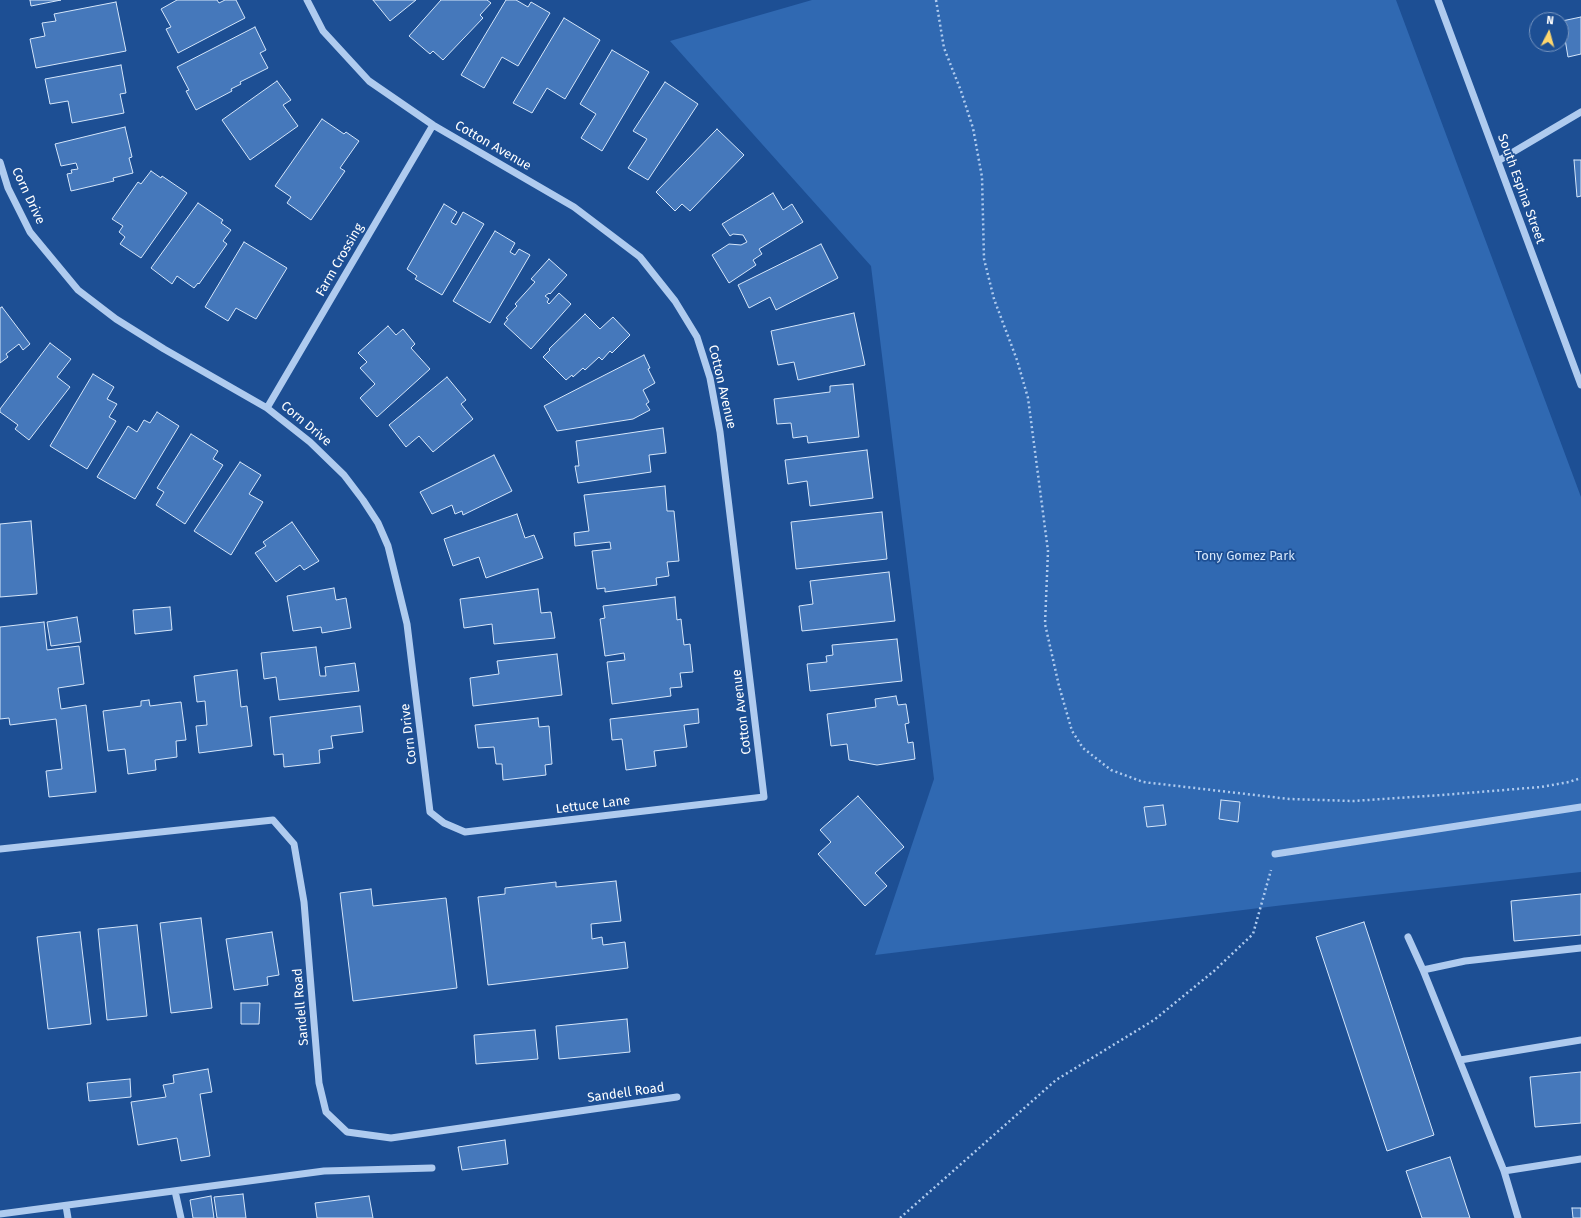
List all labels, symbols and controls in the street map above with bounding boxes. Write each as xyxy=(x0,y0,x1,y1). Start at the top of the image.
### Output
north arrow xyxy=(1529,12,1569,52)
text: N xyxy=(1546,14,1555,27)
street label: Cotton Avenue xyxy=(452,118,534,174)
street label: South Espina Street xyxy=(1494,132,1548,246)
street label: Corn Drive xyxy=(8,165,48,227)
street label: Farm Crossing xyxy=(313,221,367,299)
street label: Cotton Avenue xyxy=(705,344,739,430)
street label: Corn Drive xyxy=(278,398,334,450)
park label: Tony Gomez Park xyxy=(1195,548,1295,564)
street label: Cotton Avenue xyxy=(729,669,755,755)
street label: Corn Drive xyxy=(398,703,420,765)
street label: Lettuce Lane xyxy=(555,793,631,817)
street label: Sandell Road xyxy=(290,968,312,1046)
street label: Sandell Road xyxy=(586,1080,666,1106)

